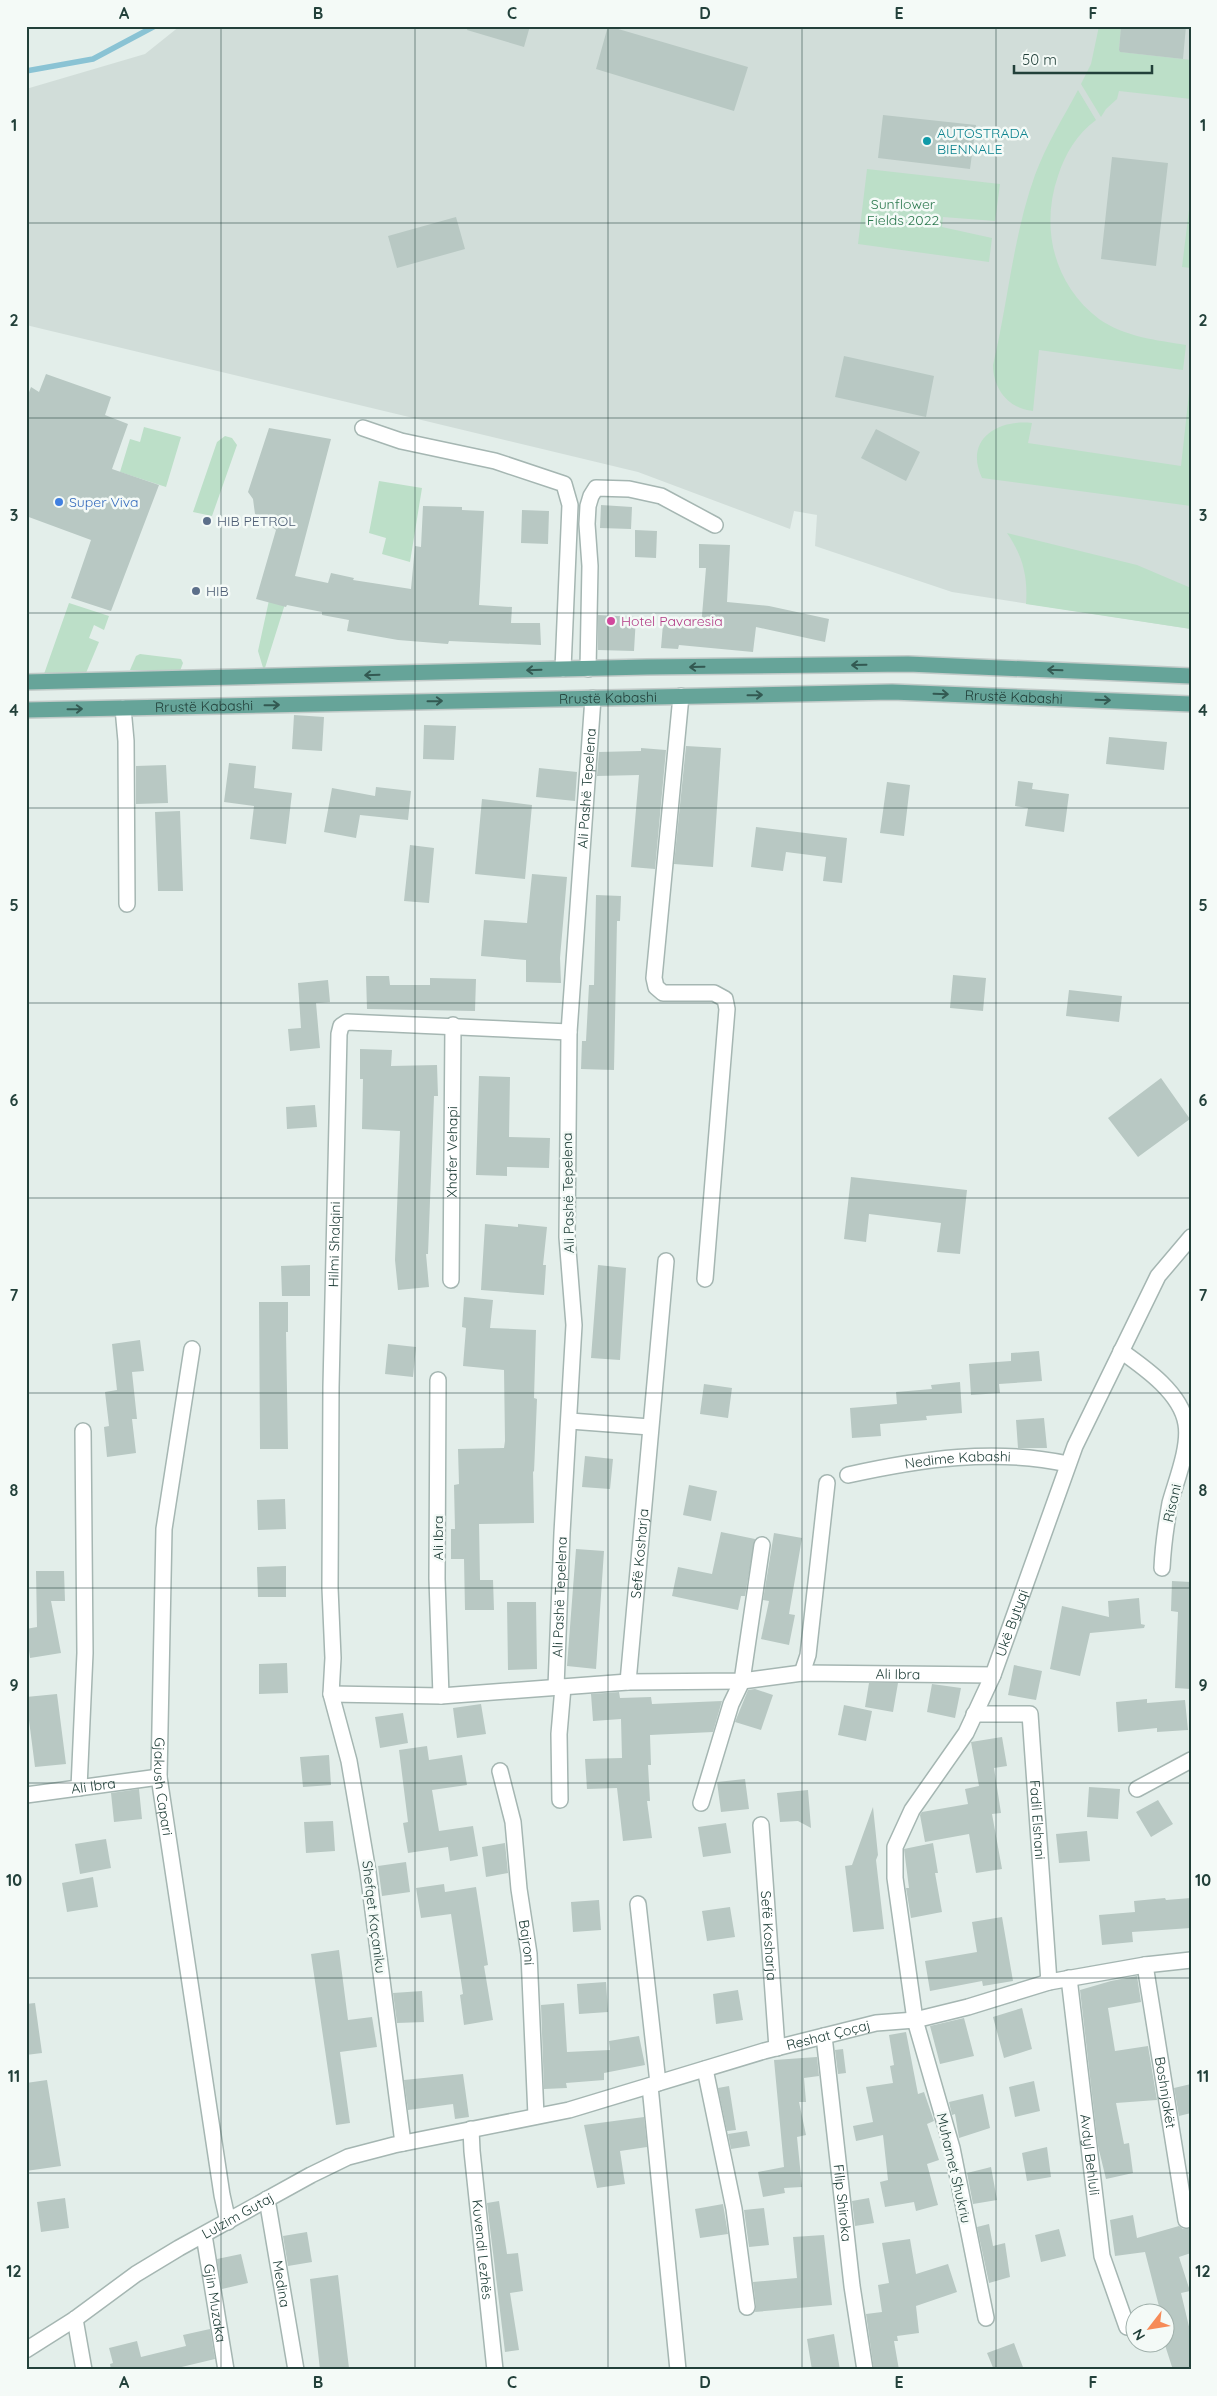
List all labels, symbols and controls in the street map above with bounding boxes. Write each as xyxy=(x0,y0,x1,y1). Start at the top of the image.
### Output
text: A xyxy=(119,3,130,23)
text: B xyxy=(313,3,323,23)
text: C xyxy=(507,3,517,23)
text: D xyxy=(699,3,711,23)
text: E xyxy=(894,3,904,23)
text: F xyxy=(1089,3,1098,23)
scale bar xyxy=(1014,42,1152,74)
text: 50 m xyxy=(1022,50,1057,69)
text: 1 xyxy=(11,115,17,135)
text: 1 xyxy=(1200,115,1206,135)
place label: AUTOSTRADA BIENNALE xyxy=(937,124,1029,158)
marker: AUTOSTRADA BIENNALE xyxy=(921,135,933,147)
park label: Sunflower Fields 2022 xyxy=(867,195,939,229)
text: 2 xyxy=(9,310,19,330)
text: 2 xyxy=(1198,310,1208,330)
place label: Super Viva xyxy=(69,493,139,511)
marker: Super Viva xyxy=(53,496,65,508)
text: 3 xyxy=(10,505,18,525)
text: 3 xyxy=(1199,505,1207,525)
place label: HIB PETROL xyxy=(217,512,296,530)
marker: HIB PETROL xyxy=(201,515,213,527)
place label: HIB xyxy=(206,582,229,600)
marker: HIB xyxy=(190,585,202,597)
place label: Hotel Pavaresia xyxy=(621,612,723,630)
marker: Hotel Pavaresia xyxy=(605,615,617,627)
one-way arrow xyxy=(851,660,868,670)
one-way arrow xyxy=(689,662,705,671)
one-way arrow xyxy=(527,665,543,675)
one-way arrow xyxy=(1047,665,1063,674)
one-way arrow xyxy=(364,670,380,679)
street label: Rrustë Kabashi xyxy=(964,686,1063,708)
street label: Rrustë Kabashi xyxy=(559,688,657,708)
one-way arrow xyxy=(933,689,949,698)
one-way arrow xyxy=(747,690,763,699)
one-way arrow xyxy=(1095,695,1111,705)
street label: Rrustë Kabashi xyxy=(155,696,253,716)
one-way arrow xyxy=(427,697,443,706)
text: 4 xyxy=(9,700,19,720)
one-way arrow xyxy=(264,700,280,709)
text: 4 xyxy=(1198,700,1208,720)
one-way arrow xyxy=(67,704,83,713)
street label: Ali Pashë Tepelena xyxy=(573,727,600,849)
text: 5 xyxy=(9,895,19,915)
text: 5 xyxy=(1198,895,1208,915)
text: 6 xyxy=(10,1090,19,1110)
text: 6 xyxy=(1199,1090,1208,1110)
street label: Xhafer Vehapi xyxy=(443,1106,461,1198)
street label: Ali Pashë Tepelena xyxy=(558,1132,578,1254)
street label: Hilmi Shalqini xyxy=(324,1201,344,1288)
text: 7 xyxy=(10,1285,19,1305)
text: 7 xyxy=(1199,1285,1208,1305)
street label: Nedime Kabashi xyxy=(903,1447,1011,1473)
text: 8 xyxy=(10,1480,19,1500)
text: 8 xyxy=(1199,1480,1208,1500)
street label: Risani xyxy=(1159,1482,1185,1524)
street label: Sefë Kosharja xyxy=(627,1508,653,1599)
street label: Ali Ibra xyxy=(429,1516,447,1560)
street label: Ali Pashë Tepelena xyxy=(548,1536,571,1658)
street label: Ukë Bytyqi xyxy=(991,1587,1032,1659)
street label: Ali Ibra xyxy=(875,1665,920,1683)
text: 9 xyxy=(9,1675,19,1695)
text: 9 xyxy=(1198,1675,1208,1695)
street label: Gjakush Capari xyxy=(150,1737,177,1837)
street label: Ali Ibra xyxy=(70,1774,117,1798)
street label: Fadil Elshani xyxy=(1026,1779,1049,1860)
street label: Shefqet Kaçaniku xyxy=(358,1860,390,1974)
text: 10 xyxy=(6,1870,22,1890)
text: 10 xyxy=(1195,1870,1211,1890)
street label: Sefë Kosharja xyxy=(757,1890,781,1981)
street label: Bajroni xyxy=(515,1918,538,1966)
street label: Reshat Çoçaj xyxy=(784,2016,872,2054)
street label: Boshnjakët xyxy=(1151,2055,1180,2130)
text: 11 xyxy=(8,2066,20,2086)
text: 11 xyxy=(1197,2066,1209,2086)
street label: Muhamet Shukriu xyxy=(933,2111,975,2225)
street label: Avdyl Behluli xyxy=(1076,2113,1104,2196)
street label: Filip Shiroka xyxy=(829,2163,856,2243)
street label: Lulzim Gutaj xyxy=(198,2188,277,2243)
street label: Kuvendi Lezhës xyxy=(468,2199,497,2300)
street label: Medina xyxy=(269,2259,294,2309)
text: 12 xyxy=(6,2261,22,2281)
text: 12 xyxy=(1195,2261,1211,2281)
street label: Gjin Muzaka xyxy=(200,2263,230,2344)
north arrow xyxy=(1124,2304,1174,2354)
text: N xyxy=(1128,2326,1149,2344)
text: A xyxy=(119,2372,130,2392)
text: B xyxy=(313,2372,323,2392)
text: C xyxy=(507,2372,517,2392)
text: D xyxy=(699,2372,711,2392)
text: E xyxy=(894,2372,904,2392)
text: F xyxy=(1089,2372,1098,2392)

